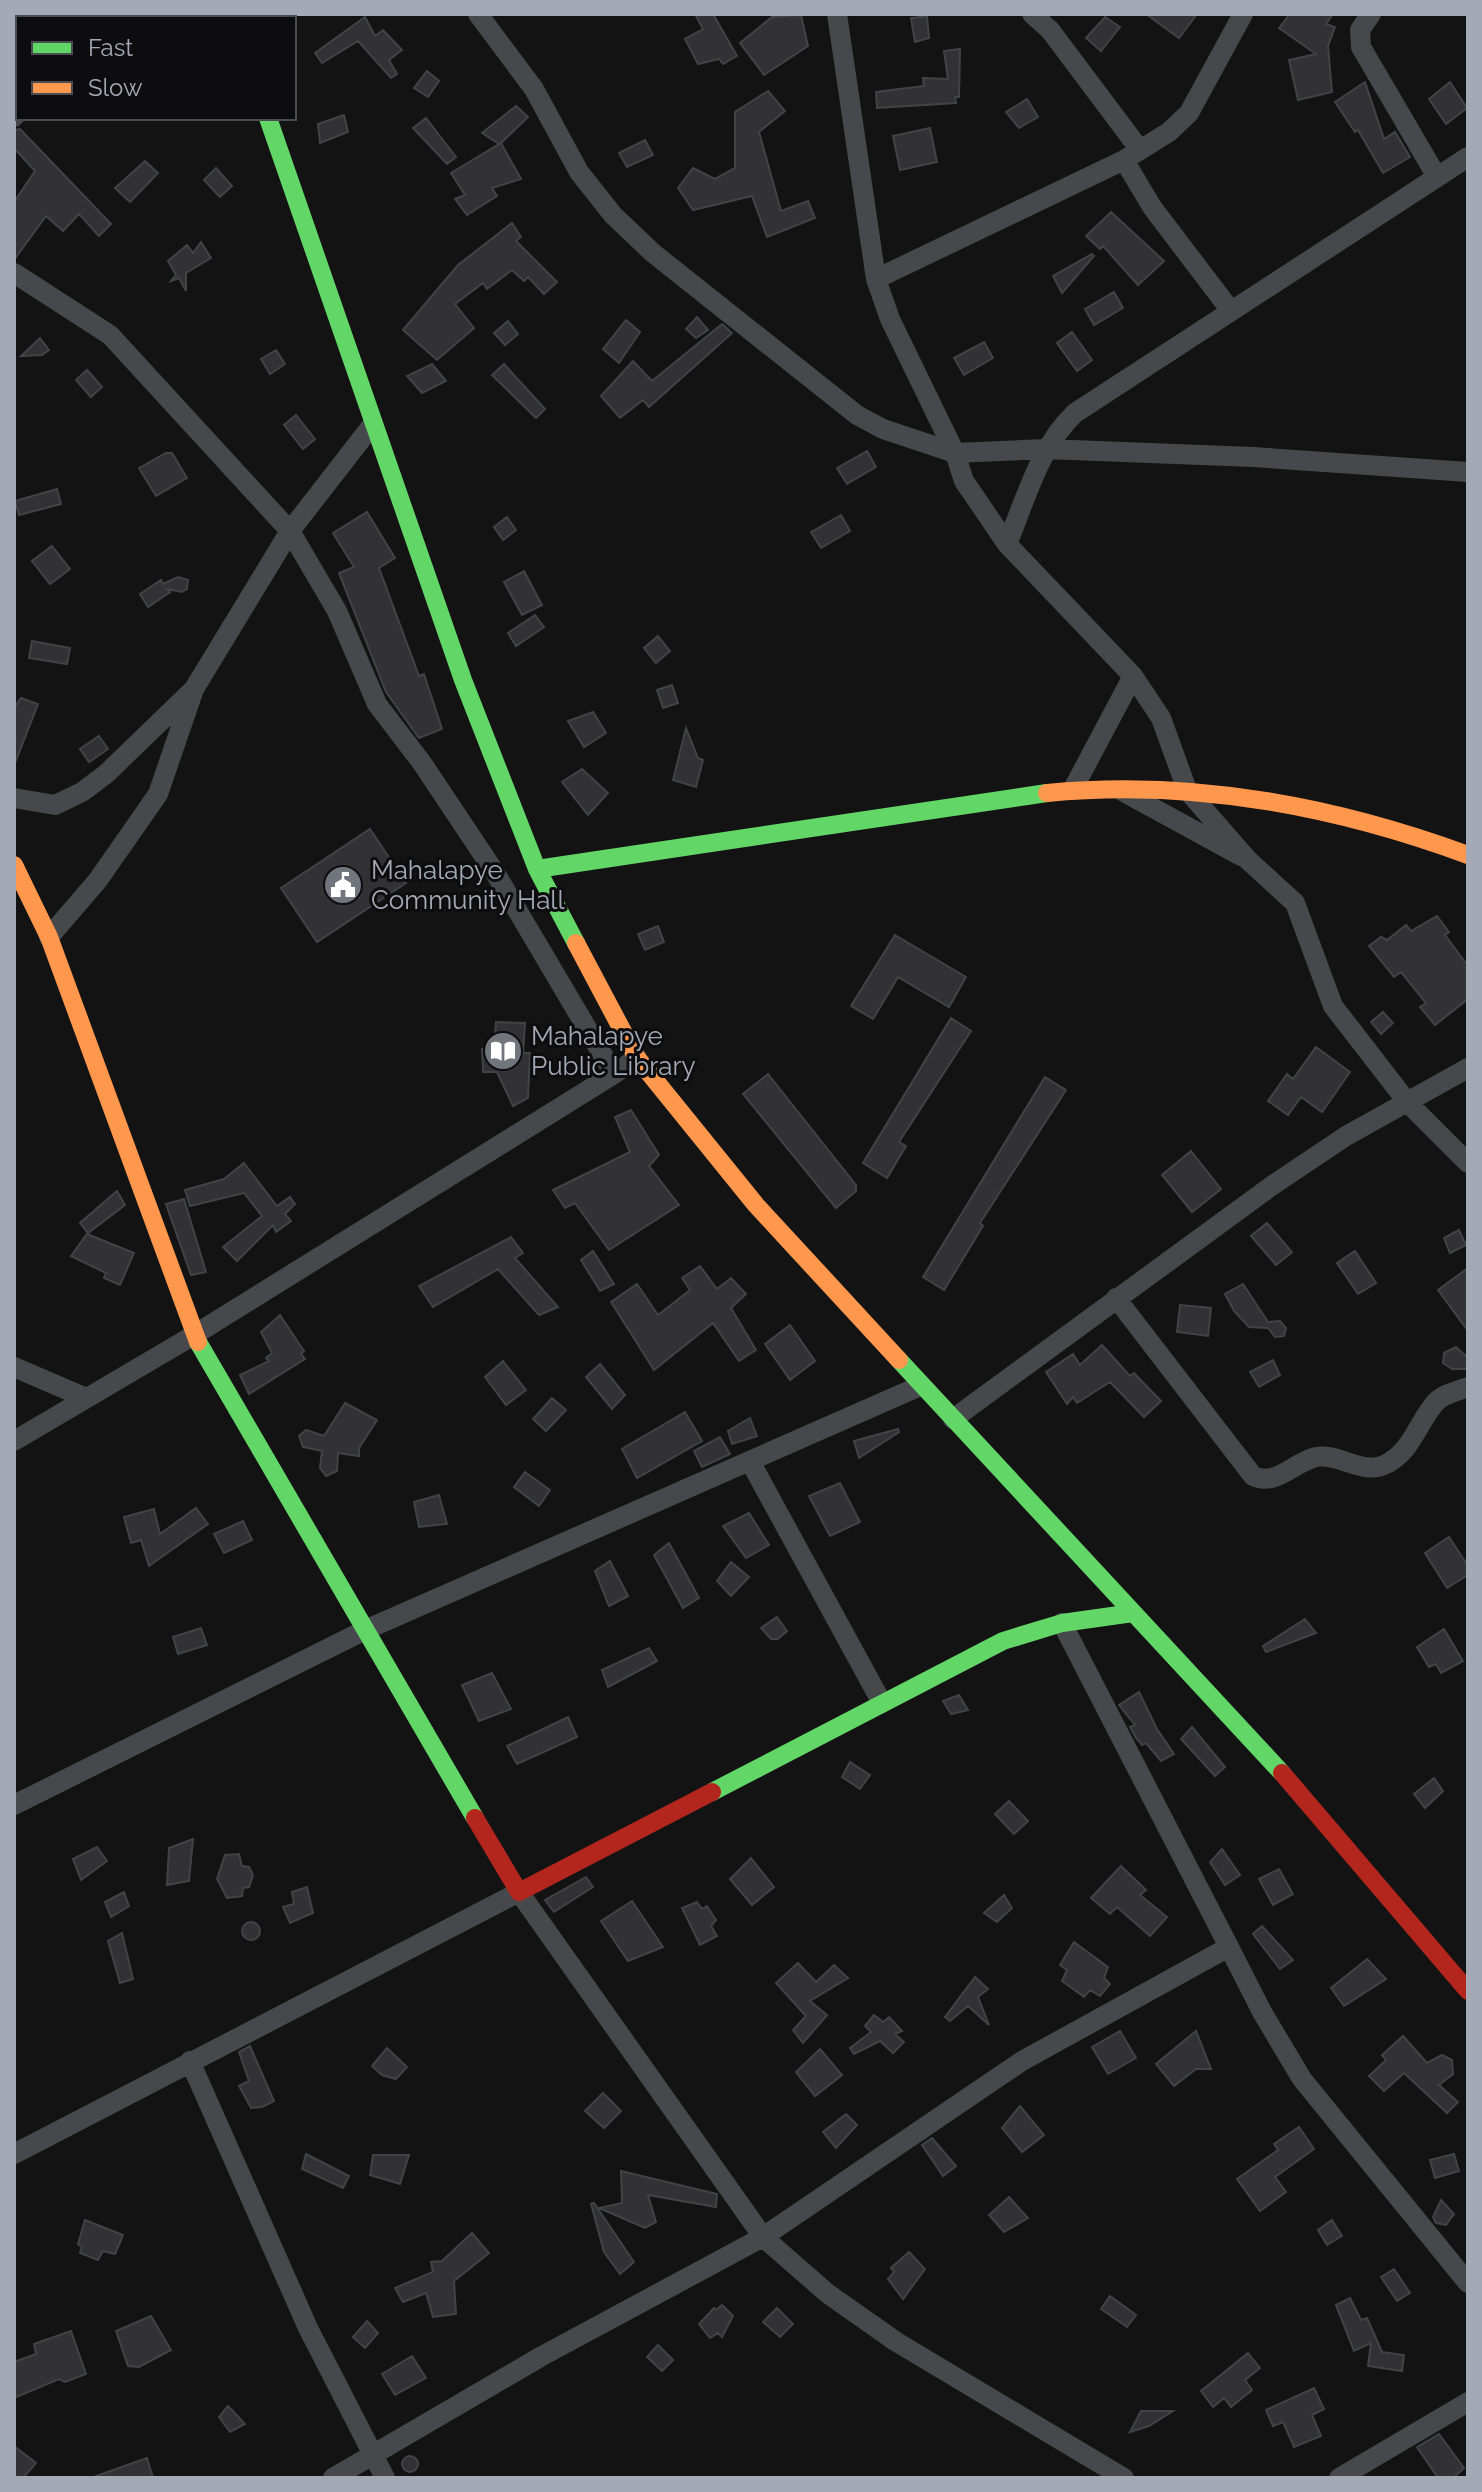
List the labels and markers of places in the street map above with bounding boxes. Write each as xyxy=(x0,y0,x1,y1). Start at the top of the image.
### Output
place label: Mahalapye Community Hall xyxy=(371,855,565,915)
public building icon: Mahalapye Community Hall xyxy=(322,864,364,906)
place label: Mahalapye Public Library xyxy=(531,1021,696,1081)
library icon: Mahalapye Public Library xyxy=(482,1030,524,1072)

